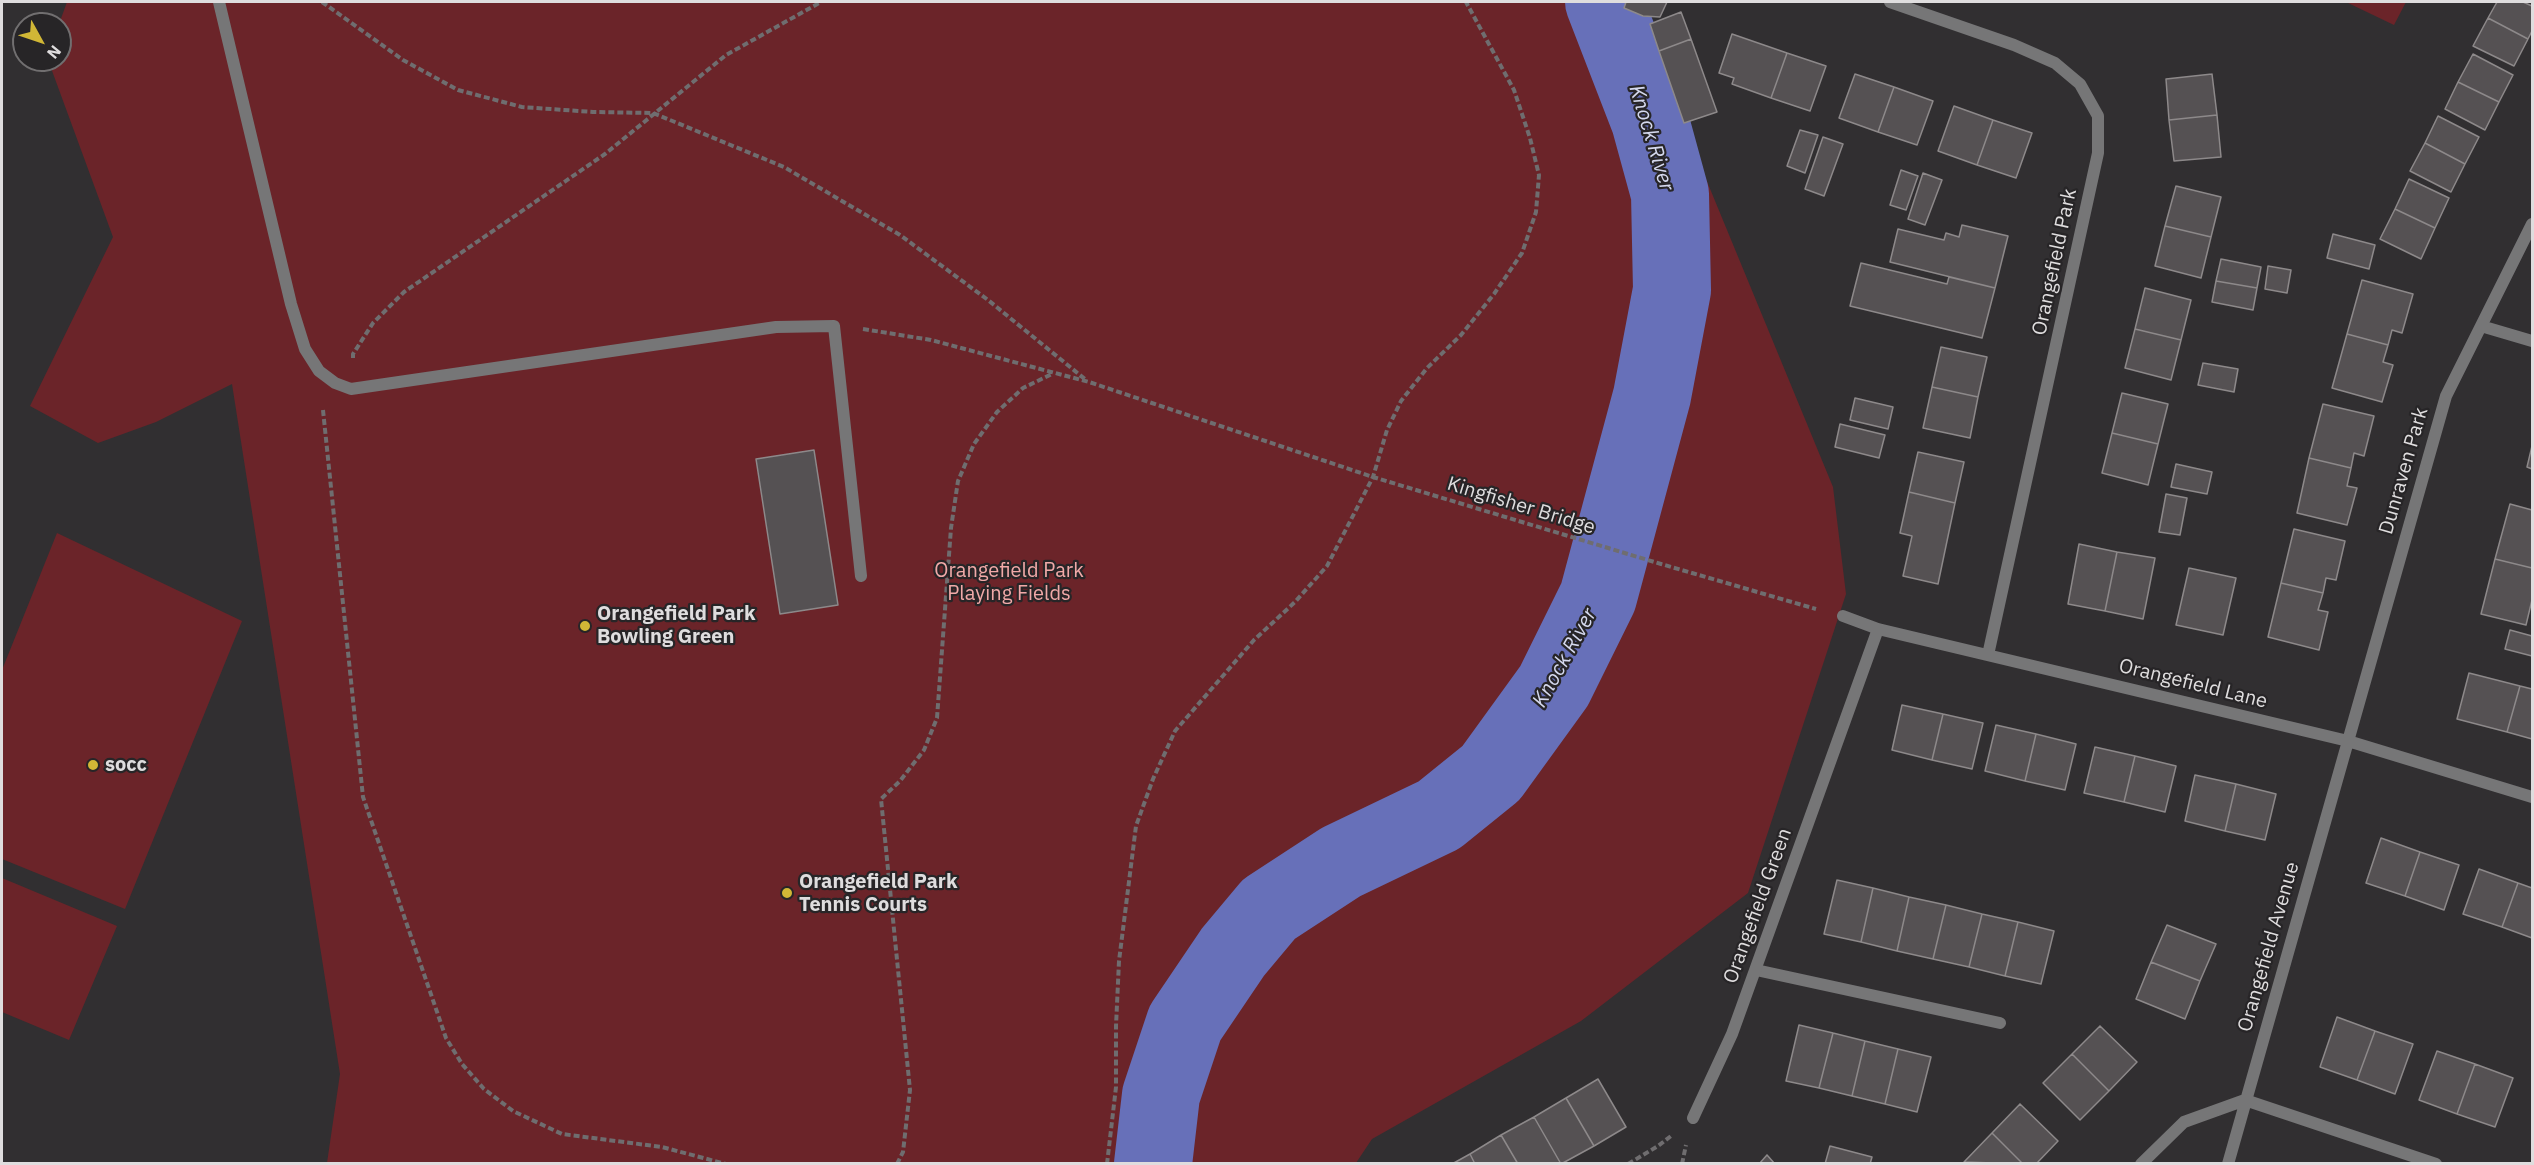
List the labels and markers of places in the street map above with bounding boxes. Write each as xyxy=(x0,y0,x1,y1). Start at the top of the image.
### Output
place label: Orangefield Park Bowling Green xyxy=(597,602,755,649)
marker: Orangefield Park Bowling Green xyxy=(578,619,592,633)
place label: socc xyxy=(105,753,147,777)
marker: socc xyxy=(86,758,100,772)
place label: Orangefield Park Tennis Courts xyxy=(799,870,957,917)
marker: Orangefield Park Tennis Courts xyxy=(780,886,794,900)

